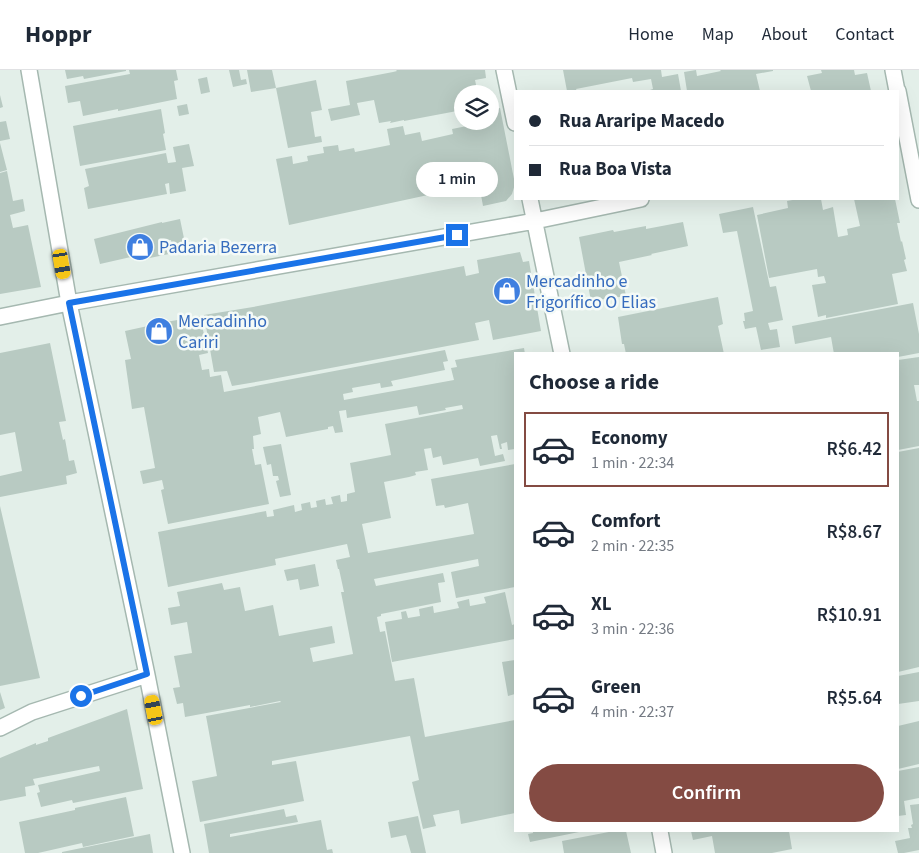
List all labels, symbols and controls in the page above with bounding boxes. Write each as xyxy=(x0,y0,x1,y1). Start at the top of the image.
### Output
text: Hoppr xyxy=(25,17,92,52)
text: Home xyxy=(628,22,674,47)
text: Map xyxy=(702,22,734,47)
text: About xyxy=(762,22,807,47)
text: Contact xyxy=(835,22,894,47)
map controls xyxy=(454,85,499,130)
button: layers xyxy=(454,85,499,130)
text: Rua Araripe Macedo xyxy=(559,108,725,135)
text: Rua Boa Vista xyxy=(559,156,672,183)
callout: 1 min xyxy=(416,162,498,198)
text: 1 min xyxy=(438,168,476,190)
route end xyxy=(446,224,468,246)
shop icon: Padaria Bezerra xyxy=(125,232,155,262)
place label: Padaria Bezerra xyxy=(159,235,277,260)
car xyxy=(52,248,71,280)
place label: Mercadinho e Frigorífico O Elias xyxy=(526,269,656,315)
shop icon: Mercadinho e Frigorífico O Elias xyxy=(492,276,522,306)
place label: Mercadinho Cariri xyxy=(178,309,267,355)
shop icon: Mercadinho Cariri xyxy=(144,316,174,346)
text: Choose a ride xyxy=(529,366,659,398)
text: Economy xyxy=(591,425,668,452)
icon: car xyxy=(531,427,576,472)
text: R$6.42 xyxy=(827,436,882,463)
text: 1 min · 22:34 xyxy=(591,452,674,474)
text: Comfort xyxy=(591,508,661,535)
icon: car xyxy=(531,510,576,555)
text: R$8.67 xyxy=(827,519,882,546)
text: 2 min · 22:35 xyxy=(591,535,674,557)
text: XL xyxy=(591,591,612,618)
icon: car xyxy=(531,593,576,638)
text: R$10.91 xyxy=(817,602,882,629)
text: 3 min · 22:36 xyxy=(591,618,674,640)
text: Green xyxy=(591,674,641,701)
icon: car xyxy=(531,676,576,721)
route start xyxy=(70,685,92,707)
text: R$5.64 xyxy=(827,685,882,712)
car xyxy=(143,694,164,726)
text: 4 min · 22:37 xyxy=(591,701,674,723)
button: Confirm xyxy=(529,764,884,822)

